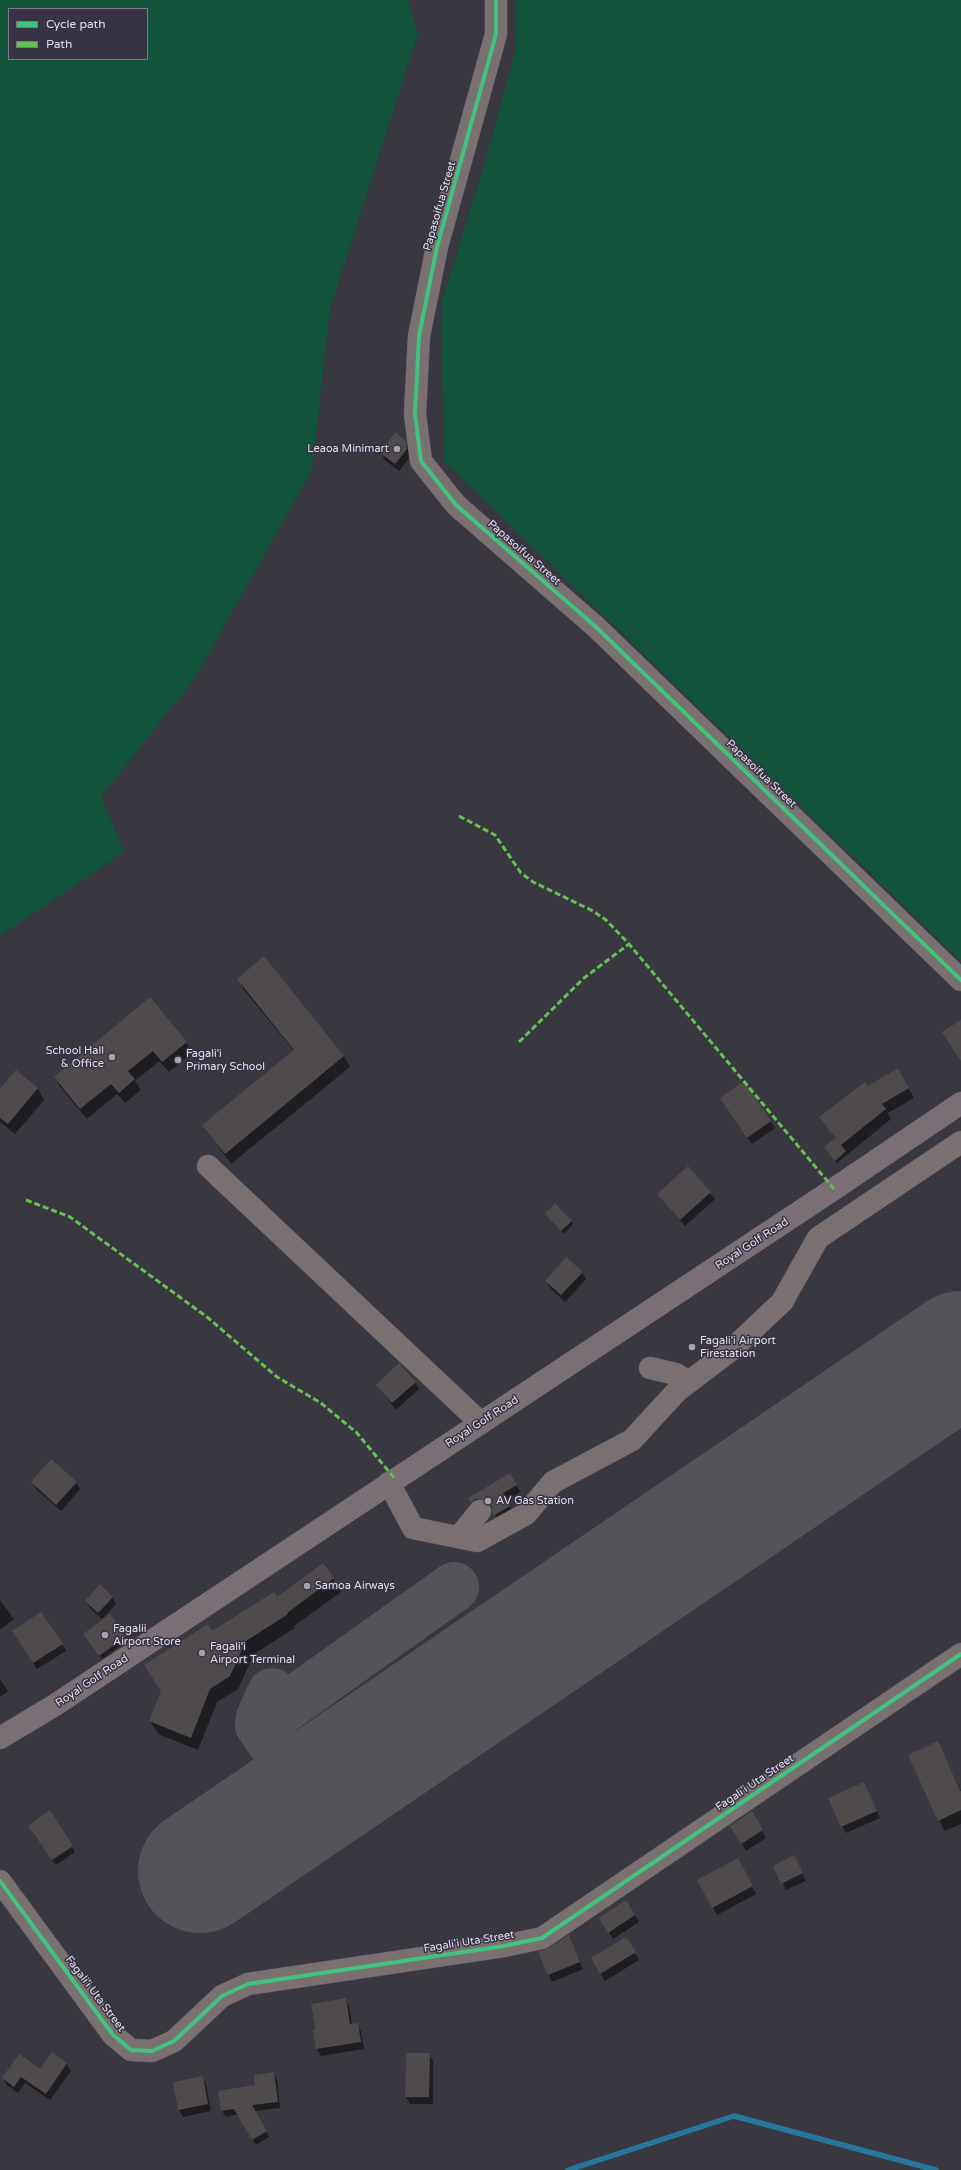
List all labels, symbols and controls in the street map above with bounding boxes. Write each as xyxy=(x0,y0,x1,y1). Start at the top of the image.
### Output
legend xyxy=(8,8,148,60)
text: Cycle path xyxy=(46,17,105,31)
text: Path xyxy=(46,37,72,51)
street label: Papasoifua Street xyxy=(421,160,459,252)
place label: Leaoa Minimart xyxy=(307,442,389,456)
marker: Leaoa Minimart xyxy=(392,444,402,454)
street label: Papasoifua Street xyxy=(485,518,563,588)
street label: Papasoifua Street xyxy=(723,737,799,811)
place label: School Hall & Office xyxy=(46,1044,104,1070)
place label: Fagali'i Primary School xyxy=(186,1047,265,1073)
marker: School Hall & Office xyxy=(107,1052,117,1062)
marker: Fagali'i Primary School xyxy=(173,1055,183,1065)
street label: Royal Golf Road xyxy=(713,1215,791,1273)
place label: Fagali'i Airport Firestation xyxy=(700,1334,776,1360)
marker: Fagali'i Airport Firestation xyxy=(687,1342,697,1352)
street label: Royal Golf Road xyxy=(443,1393,521,1451)
place label: AV Gas Station xyxy=(496,1494,574,1508)
marker: AV Gas Station xyxy=(483,1496,493,1506)
place label: Samoa Airways xyxy=(315,1579,395,1593)
marker: Samoa Airways xyxy=(302,1581,312,1591)
place label: Fagalii Airport Store xyxy=(113,1622,181,1648)
marker: Fagalii Airport Store xyxy=(100,1630,110,1640)
place label: Fagali'i Airport Terminal xyxy=(210,1640,295,1666)
marker: Fagali'i Airport Terminal xyxy=(197,1648,207,1658)
street label: Royal Golf Road xyxy=(53,1652,131,1710)
street label: Fagali'i Uta Street xyxy=(713,1752,797,1814)
street label: Fagali'i Uta Street xyxy=(423,1928,515,1956)
street label: Fagali'i Uta Street xyxy=(62,1953,128,2035)

